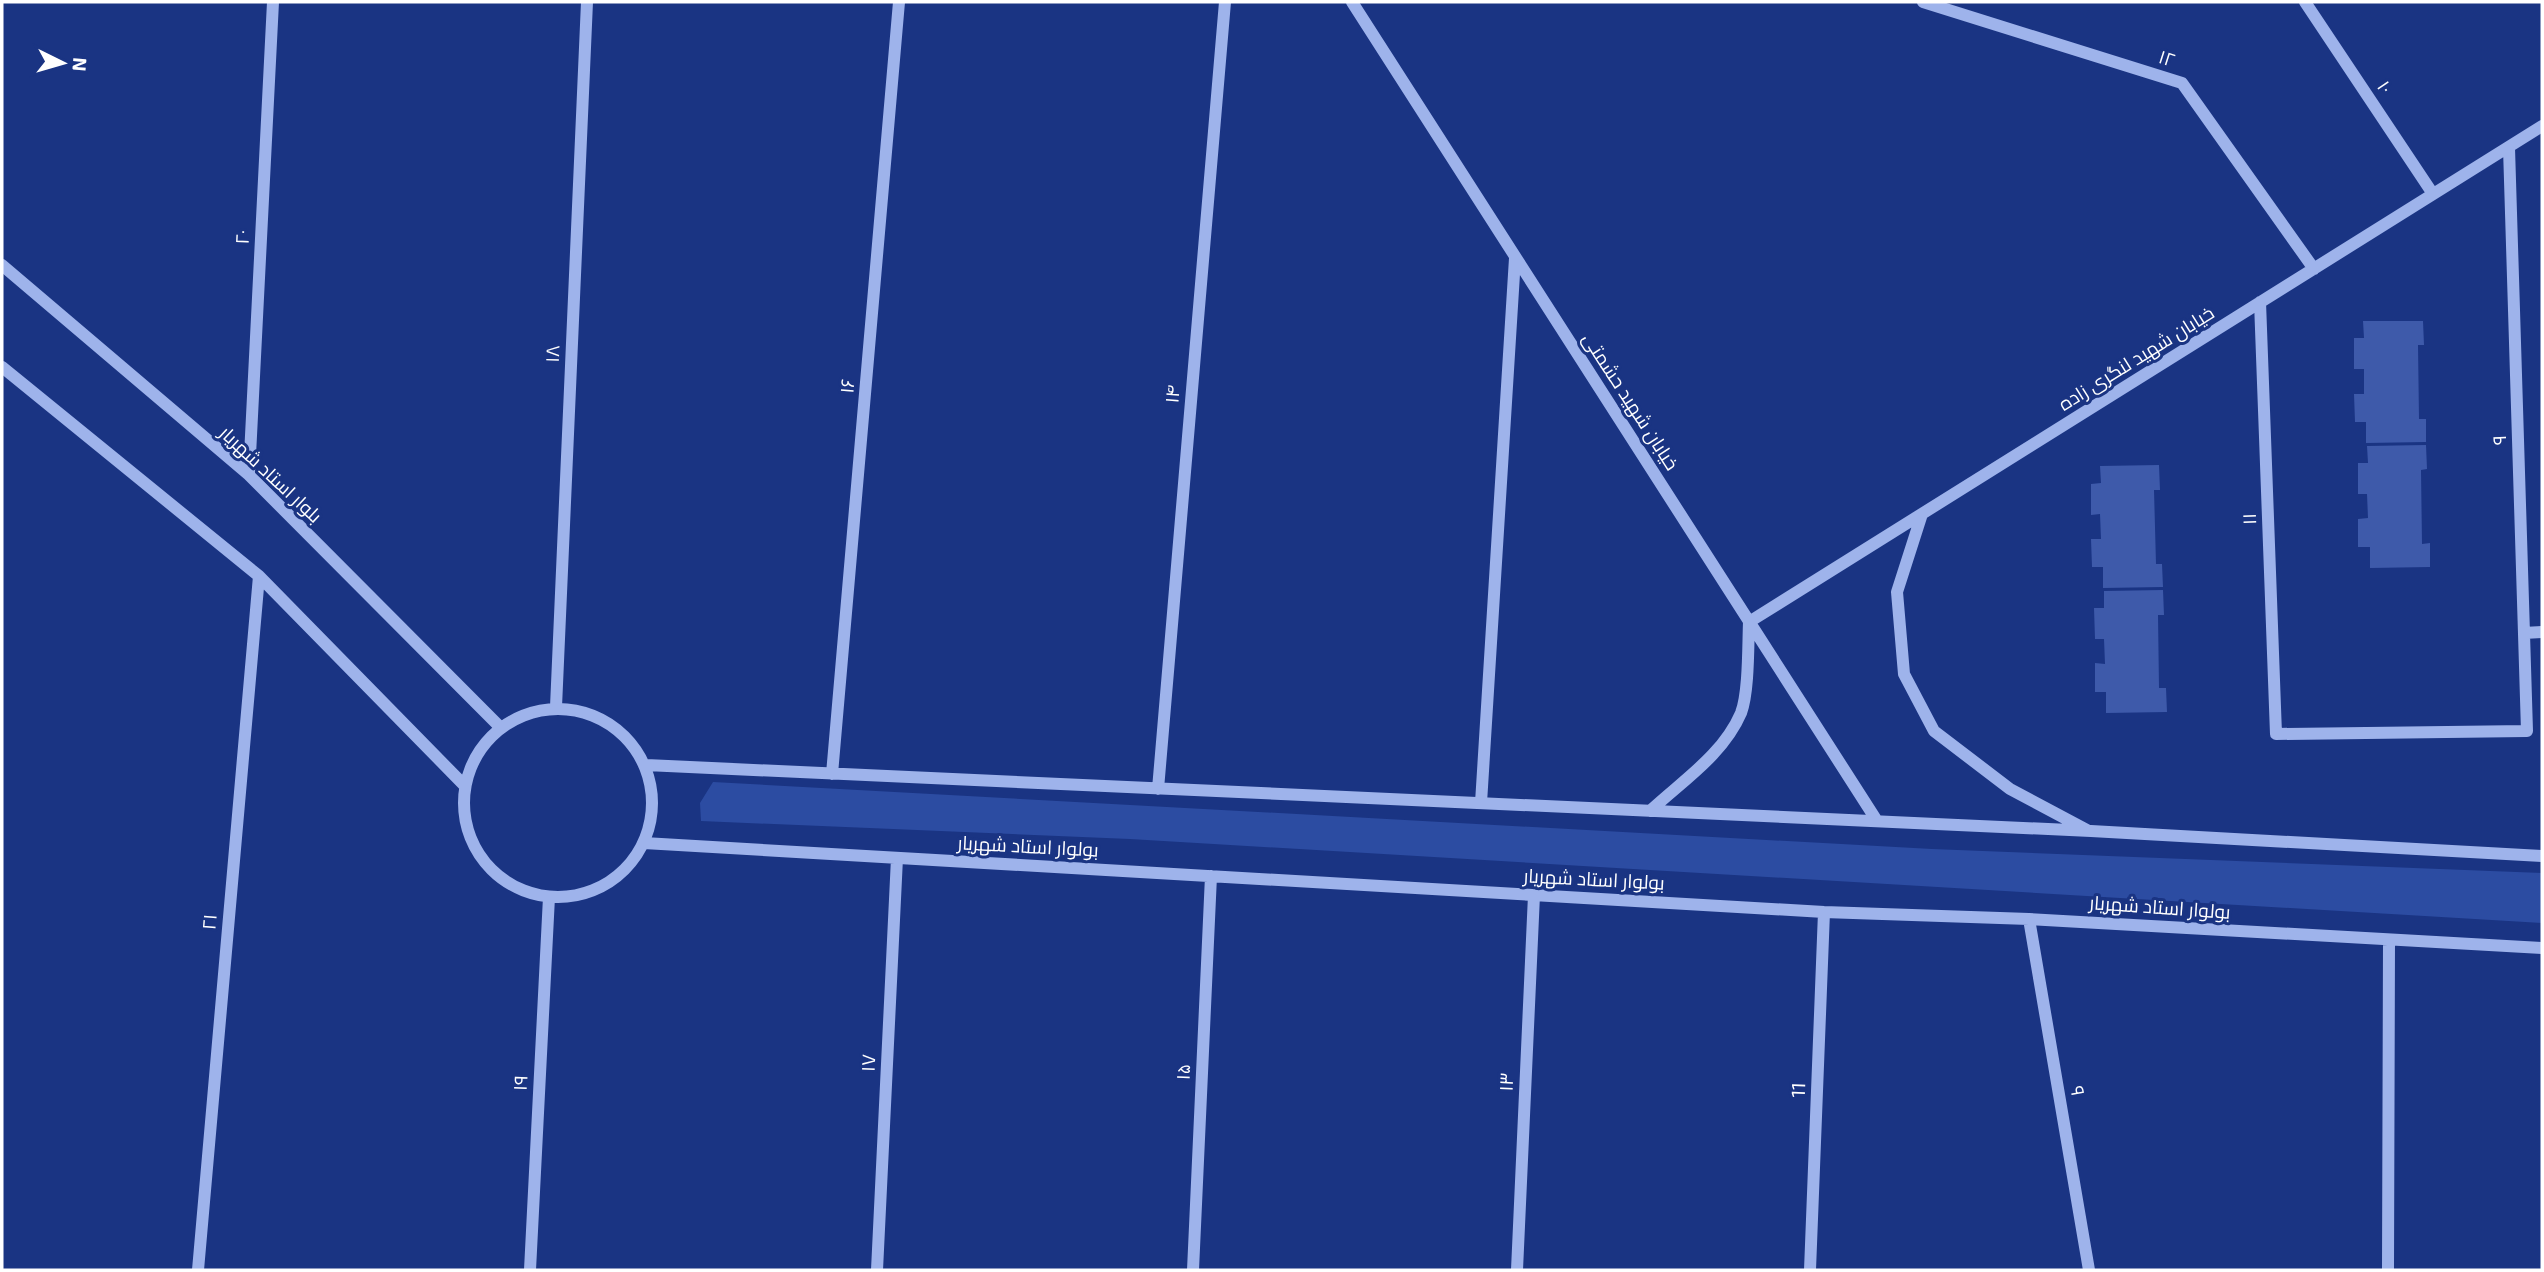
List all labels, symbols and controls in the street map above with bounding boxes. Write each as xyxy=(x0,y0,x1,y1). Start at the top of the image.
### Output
north arrow xyxy=(28,28,98,98)
street label: ۱۲ xyxy=(2156,44,2178,71)
text: N xyxy=(68,57,92,72)
street label: ۱۰ xyxy=(2373,76,2398,98)
street label: ۲۰ xyxy=(230,229,253,245)
street label: خیابان شهید لنگری زاده xyxy=(2054,300,2218,416)
street label: خیابان شهید حشمتی xyxy=(1577,328,1685,474)
street label: ۱۸ xyxy=(540,345,563,363)
street label: ۱۶ xyxy=(834,378,859,394)
street label: ۱۴ xyxy=(1159,384,1184,404)
street label: بلوار استاد شهریار xyxy=(214,420,327,528)
street label: ۹ xyxy=(2487,435,2510,445)
street label: ۱۱ xyxy=(2237,513,2260,525)
street label: بولوار استاد شهریار xyxy=(956,830,1099,862)
street label: بولوار استاد شهریار xyxy=(1522,863,1665,895)
street label: بولوار استاد شهریار xyxy=(2088,890,2232,924)
street label: ۲۱ xyxy=(196,913,221,931)
street label: ۱۷ xyxy=(856,1053,879,1072)
street label: ۱۵ xyxy=(1171,1063,1194,1081)
street label: ۱۳ xyxy=(1494,1072,1517,1092)
street label: ۱۹ xyxy=(508,1075,531,1091)
street label: 11 xyxy=(1786,1082,1809,1098)
street label: ۹ xyxy=(2066,1084,2091,1098)

